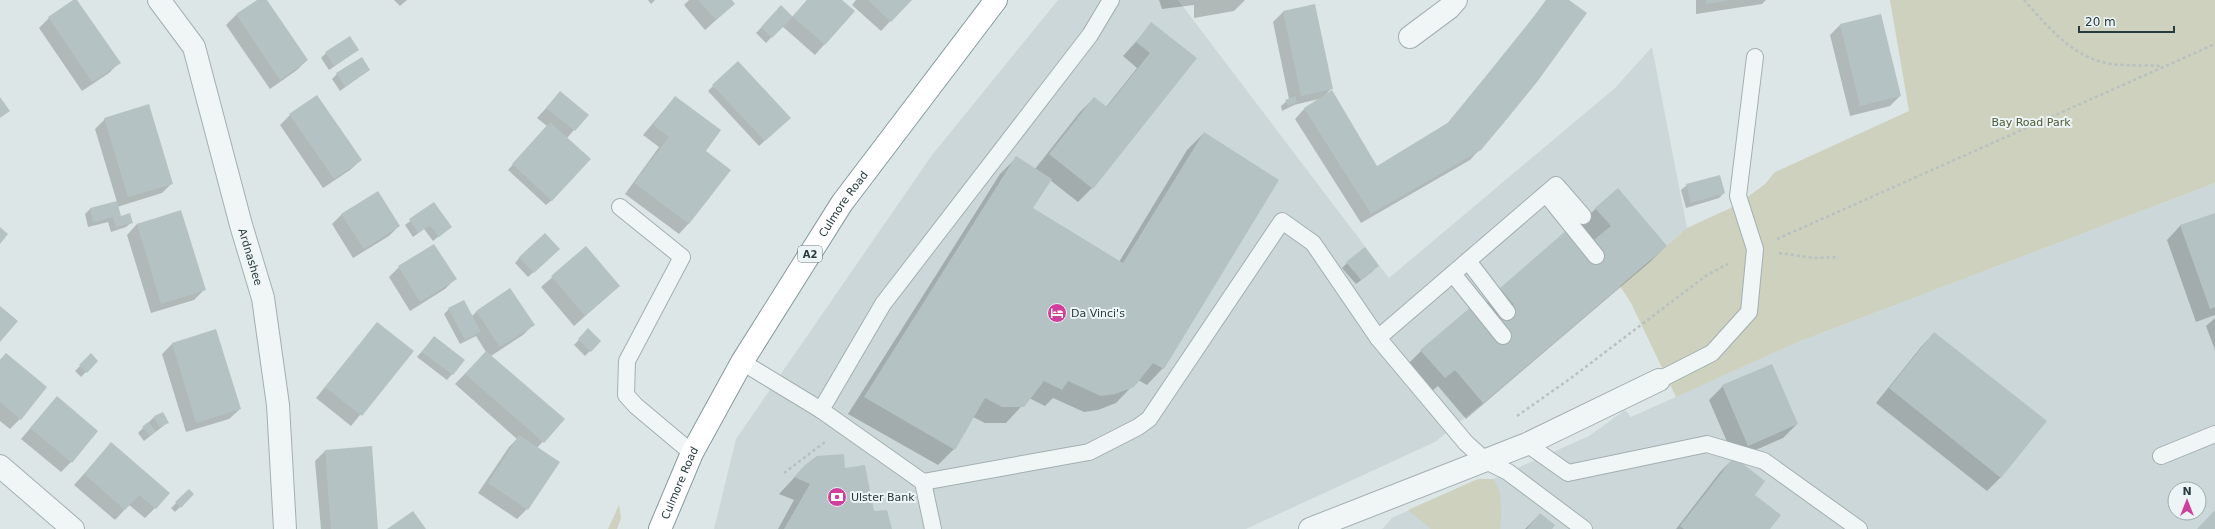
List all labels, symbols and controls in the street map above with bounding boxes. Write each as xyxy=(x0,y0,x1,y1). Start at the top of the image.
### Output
scale bar xyxy=(2079,8,2174,34)
text: 20 m xyxy=(2085,15,2116,29)
park label: Bay Road Park xyxy=(1991,116,2071,129)
street label: Culmore Road xyxy=(816,168,870,239)
street label: Ardnashee xyxy=(236,227,265,287)
road number: A2 xyxy=(798,246,822,262)
hotel icon: Da Vinci's xyxy=(1046,302,1068,324)
place label: Da Vinci's xyxy=(1071,307,1125,320)
street label: Culmore Road xyxy=(658,444,701,521)
north arrow xyxy=(2167,481,2207,521)
text: N xyxy=(2182,485,2192,498)
bank icon: Ulster Bank xyxy=(826,486,848,508)
place label: Ulster Bank xyxy=(851,491,915,504)

